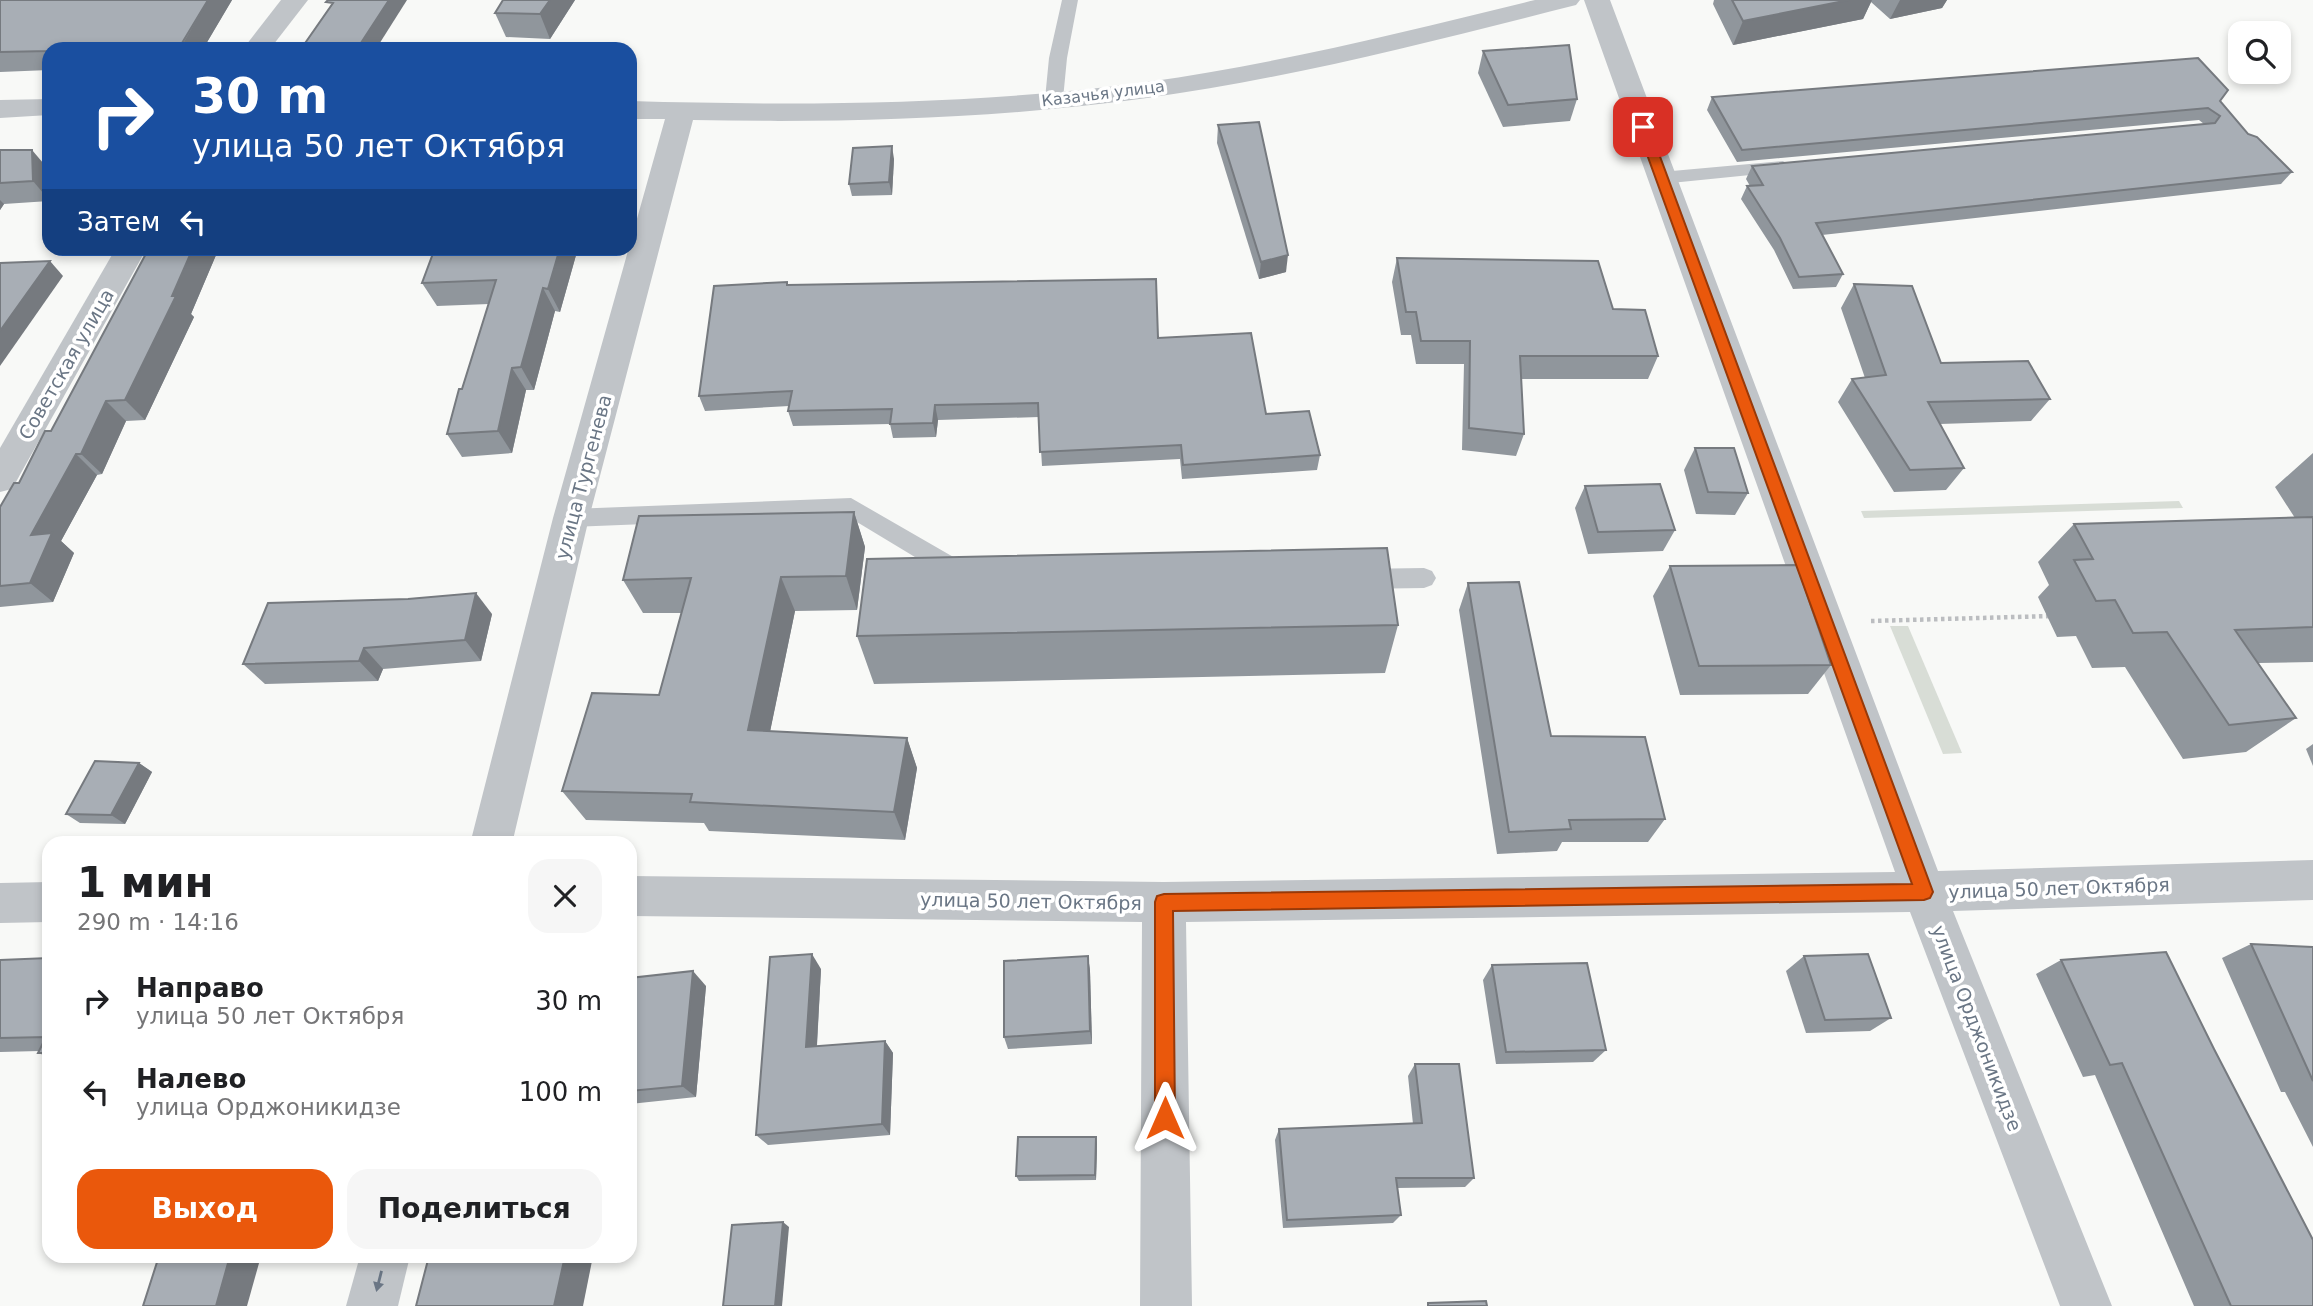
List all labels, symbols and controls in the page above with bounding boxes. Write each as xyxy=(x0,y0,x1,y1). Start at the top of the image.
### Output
map controls xyxy=(2228,21,2291,84)
button: search xyxy=(2228,21,2291,84)
text: 30 m xyxy=(192,68,328,125)
icon: right xyxy=(77,70,168,161)
street label: Казачья улица xyxy=(1040,77,1166,110)
pin xyxy=(1613,97,1673,157)
icon: arrive xyxy=(1624,108,1662,146)
text: улица 50 лет Октября xyxy=(192,127,565,165)
icon: left xyxy=(174,203,212,241)
text: Затем xyxy=(77,207,160,237)
street label: Советская улица xyxy=(14,285,118,443)
street label: улица Тургенева xyxy=(550,392,616,562)
text: 1 мин xyxy=(77,858,214,907)
button: close xyxy=(528,859,602,933)
street label: улица 50 лет Октября xyxy=(1948,873,2170,903)
street label: улица 50 лет Октября xyxy=(920,888,1142,914)
text: 290 m · 14:16 xyxy=(77,909,239,935)
street label: улица Орджоникидзе xyxy=(1928,922,2026,1134)
text: Направо xyxy=(136,973,264,1003)
icon: right xyxy=(77,982,115,1020)
text: 30 m xyxy=(535,986,602,1016)
text: улица 50 лет Октября xyxy=(136,1003,404,1029)
text: Налево xyxy=(136,1064,246,1094)
icon: left xyxy=(77,1073,115,1111)
text: 100 m xyxy=(519,1077,602,1107)
position arrow xyxy=(1128,1081,1202,1155)
text: улица Орджоникидзе xyxy=(136,1094,401,1120)
button: Выход xyxy=(77,1169,333,1249)
button: Поделиться xyxy=(347,1169,602,1249)
one-way arrow xyxy=(373,1270,384,1292)

